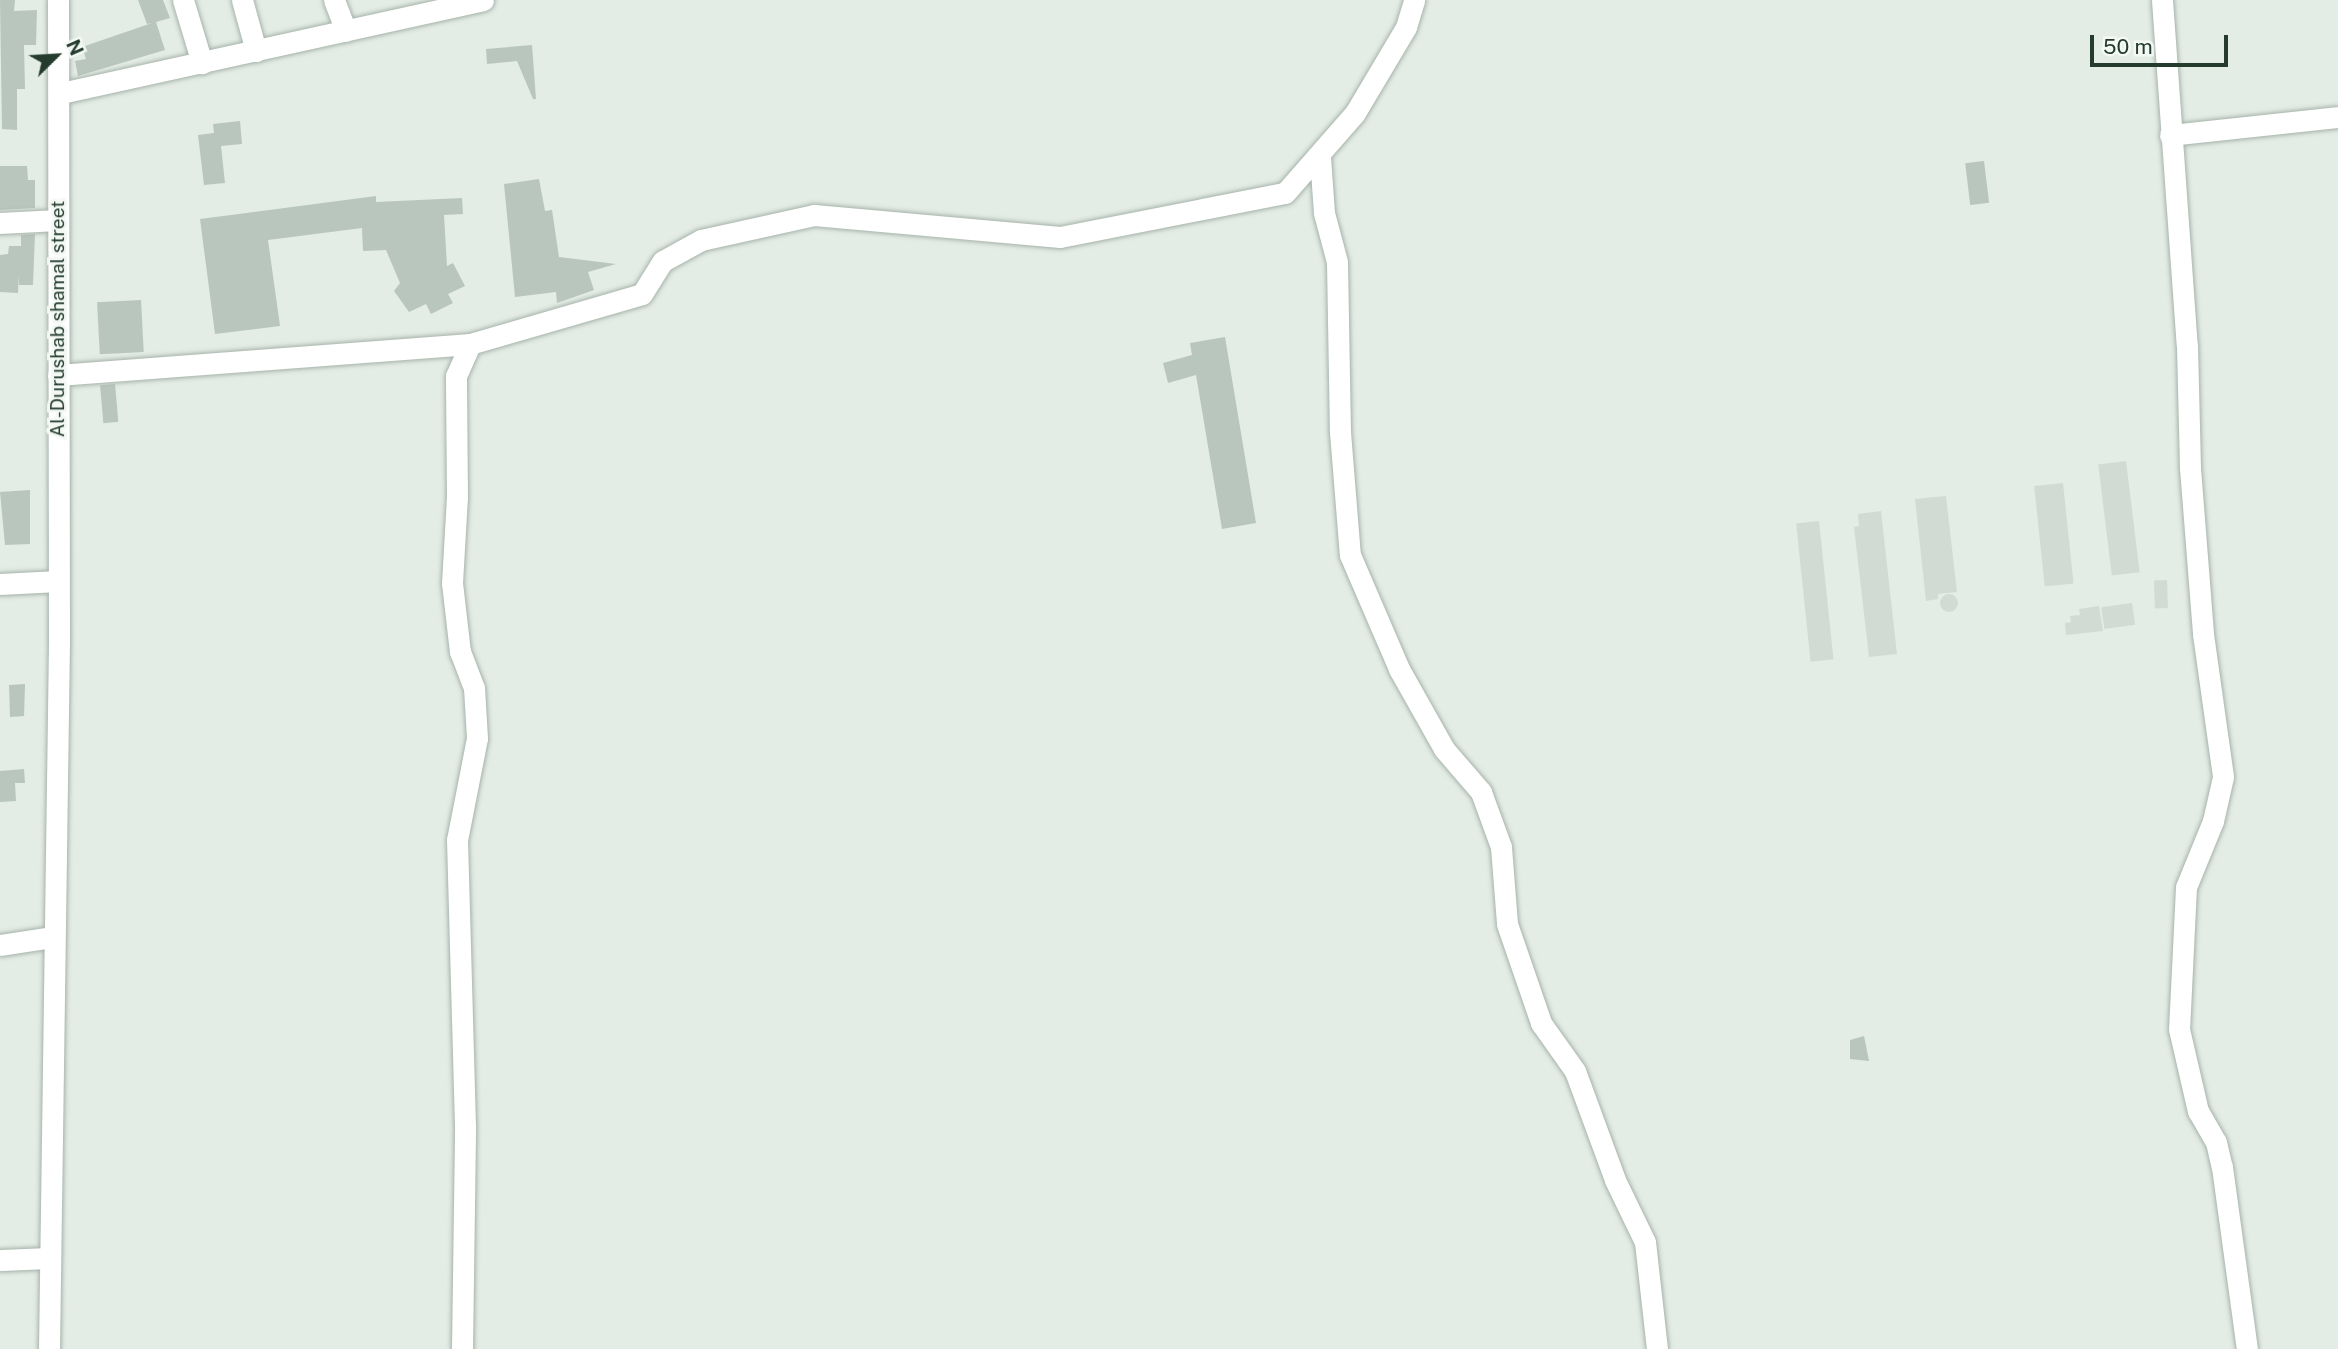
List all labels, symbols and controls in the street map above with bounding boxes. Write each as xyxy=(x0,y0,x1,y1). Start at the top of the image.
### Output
north arrow xyxy=(21,21,91,91)
scale bar xyxy=(2093,21,2231,65)
text: 50 m xyxy=(2103,34,2153,59)
text: N xyxy=(62,36,88,59)
street label: Al-Durushab shamal street xyxy=(47,201,69,437)

